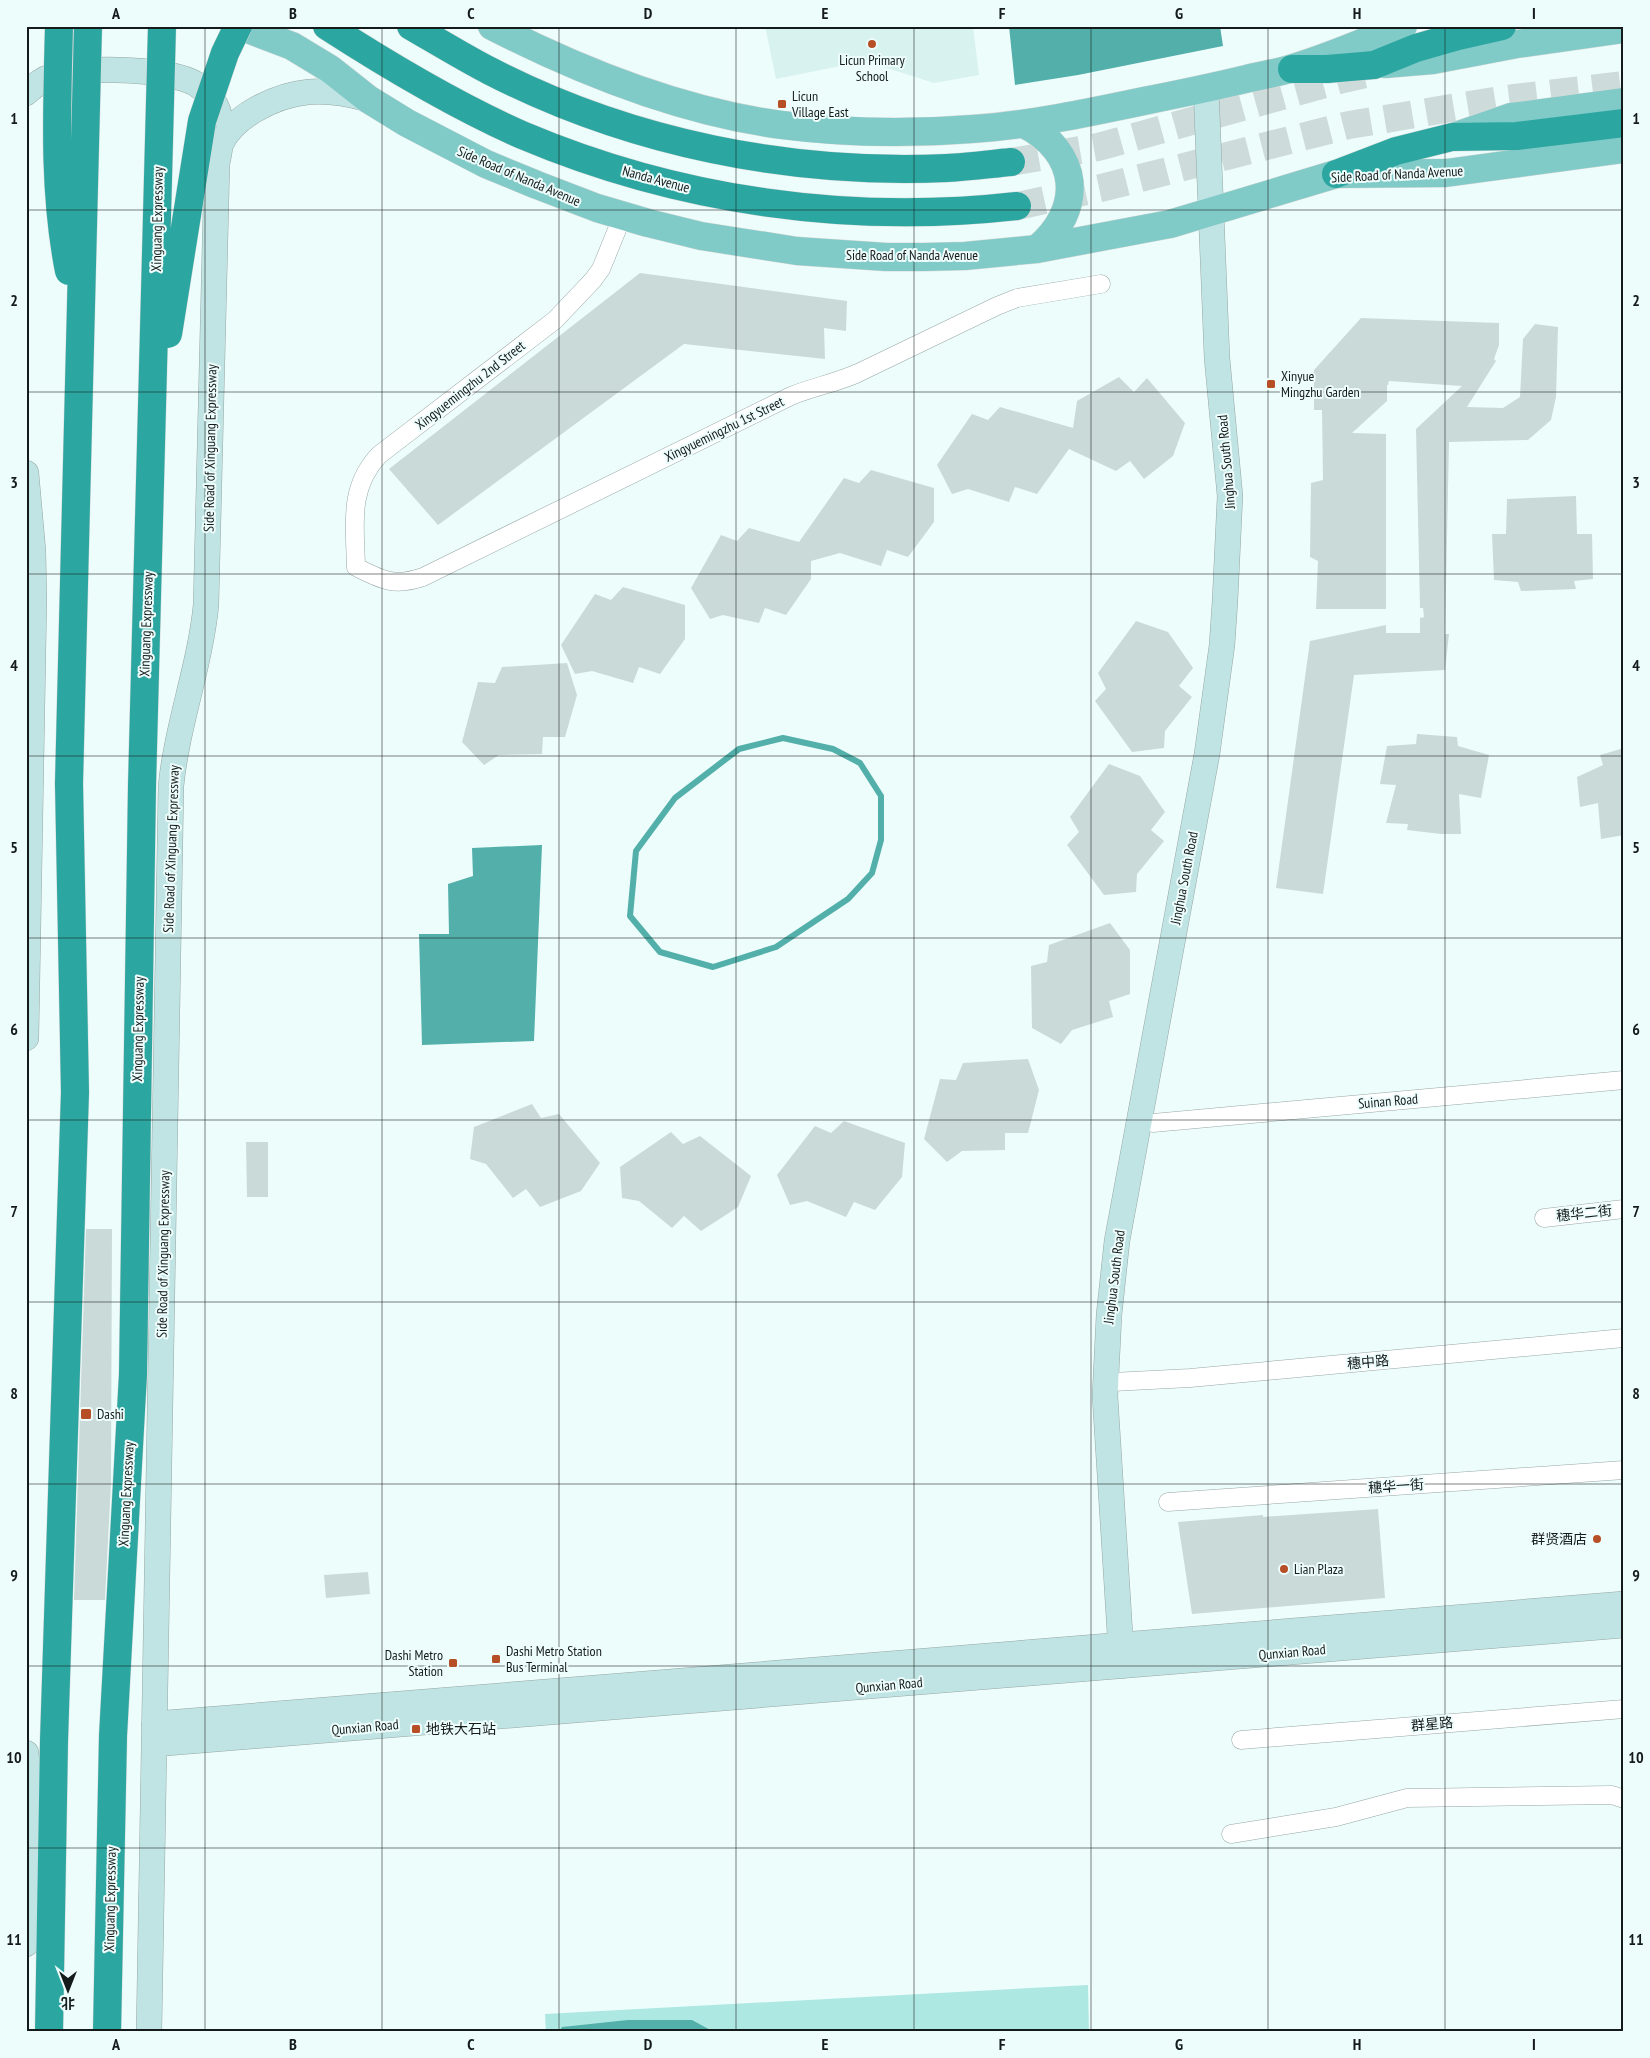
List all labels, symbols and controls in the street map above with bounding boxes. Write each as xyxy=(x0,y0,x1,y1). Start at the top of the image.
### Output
text: A xyxy=(111,3,121,23)
text: B xyxy=(289,3,297,23)
text: C xyxy=(467,3,475,23)
text: D xyxy=(644,3,653,23)
text: E xyxy=(822,3,829,23)
text: F xyxy=(999,3,1006,23)
text: G xyxy=(1175,3,1183,23)
text: H xyxy=(1353,3,1361,23)
text: I xyxy=(1532,3,1536,23)
marker: Licun Primary School xyxy=(866,38,878,50)
place label: Licun Primary School xyxy=(839,51,906,85)
place label: Licun Village East xyxy=(791,87,849,121)
marker: Licun Village East xyxy=(776,98,788,110)
text: 1 xyxy=(10,108,18,128)
text: 1 xyxy=(1632,108,1640,128)
street label: Side Road of Nanda Avenue xyxy=(455,142,584,210)
street label: Nanda Avenue xyxy=(620,161,692,197)
street label: Side Road of Nanda Avenue xyxy=(1331,162,1464,186)
street label: Xinguang Expressway xyxy=(147,166,167,272)
street label: Side Road of Nanda Avenue xyxy=(846,246,978,264)
text: 2 xyxy=(10,290,18,310)
text: 2 xyxy=(1632,290,1640,310)
street label: Xingyuemingzhu 2nd Street xyxy=(412,336,529,433)
street label: Side Road of Xinguang Expressway xyxy=(200,363,220,532)
place label: Xinyue Mingzhu Garden xyxy=(1281,367,1360,401)
marker: Xinyue Mingzhu Garden xyxy=(1265,378,1277,390)
street label: Xingyuemingzhu 1st Street xyxy=(661,392,787,466)
street label: Jinghua South Road xyxy=(1213,414,1239,511)
text: 3 xyxy=(10,472,18,492)
text: 3 xyxy=(1632,472,1640,492)
street label: Xinguang Expressway xyxy=(135,570,157,677)
text: 4 xyxy=(10,655,18,675)
text: 4 xyxy=(1632,655,1640,675)
street label: Side Road of Xinguang Expressway xyxy=(159,764,183,933)
street label: Jinghua South Road xyxy=(1166,830,1202,927)
text: 5 xyxy=(10,837,18,857)
text: 5 xyxy=(1632,837,1640,857)
street label: Xinguang Expressway xyxy=(128,976,148,1082)
text: 6 xyxy=(10,1019,18,1039)
text: 6 xyxy=(1632,1019,1640,1039)
street label: Suinan Road xyxy=(1357,1089,1419,1113)
street label: Side Road of Xinguang Expressway xyxy=(153,1169,173,1338)
text: 7 xyxy=(10,1201,18,1221)
street label: 穗华二街 xyxy=(1555,1201,1613,1225)
text: 7 xyxy=(1632,1201,1640,1221)
street label: Jinghua South Road xyxy=(1099,1229,1129,1326)
street label: 穗中路 xyxy=(1346,1351,1390,1373)
text: 8 xyxy=(10,1383,18,1403)
text: 8 xyxy=(1632,1383,1640,1403)
place label: Dashi xyxy=(97,1405,124,1423)
marker: Dashi xyxy=(79,1407,93,1421)
street label: Xinguang Expressway xyxy=(114,1440,138,1547)
street label: 穗华一街 xyxy=(1367,1475,1425,1497)
place label: 群贤酒店 xyxy=(1531,1530,1587,1548)
marker: 群贤酒店 xyxy=(1591,1533,1603,1545)
place label: Lian Plaza xyxy=(1294,1560,1343,1578)
marker: Lian Plaza xyxy=(1278,1563,1290,1575)
text: 9 xyxy=(10,1565,18,1585)
text: 9 xyxy=(1632,1565,1640,1585)
street label: Qunxian Road xyxy=(1258,1640,1326,1664)
place label: Dashi Metro Station Bus Terminal xyxy=(506,1642,602,1676)
place label: Dashi Metro Station xyxy=(385,1646,443,1680)
marker: Dashi Metro Station Bus Terminal xyxy=(490,1653,502,1665)
marker: Dashi Metro Station xyxy=(447,1657,459,1669)
street label: Qunxian Road xyxy=(855,1673,923,1697)
street label: 群星路 xyxy=(1410,1713,1454,1735)
street label: Qunxian Road xyxy=(331,1715,399,1739)
place label: 地铁大石站 xyxy=(426,1720,496,1738)
marker: 地铁大石站 xyxy=(410,1723,422,1735)
text: 10 xyxy=(6,1747,22,1767)
text: 10 xyxy=(1628,1747,1644,1767)
street label: Xinguang Expressway xyxy=(100,1846,120,1952)
text: 11 xyxy=(6,1929,22,1949)
text: 11 xyxy=(1628,1929,1644,1949)
north arrow xyxy=(42,1966,92,2016)
text: 北 xyxy=(61,1994,75,2012)
text: A xyxy=(111,2034,121,2054)
text: B xyxy=(289,2034,297,2054)
text: C xyxy=(467,2034,475,2054)
text: D xyxy=(644,2034,653,2054)
text: E xyxy=(822,2034,829,2054)
text: F xyxy=(999,2034,1006,2054)
text: G xyxy=(1175,2034,1183,2054)
text: H xyxy=(1353,2034,1361,2054)
text: I xyxy=(1532,2034,1536,2054)

